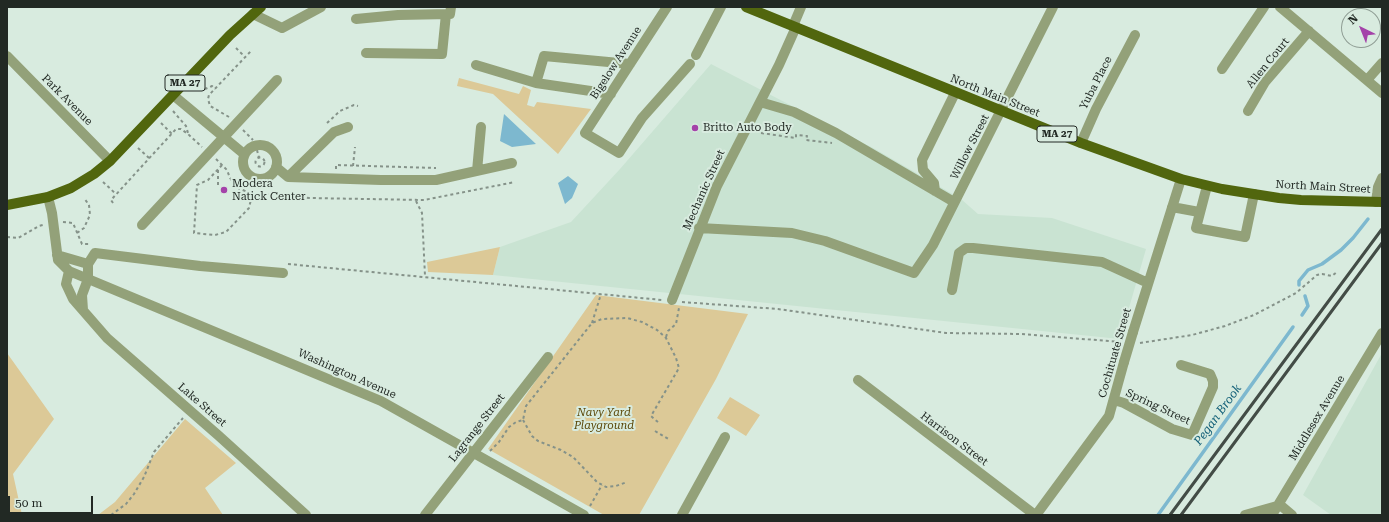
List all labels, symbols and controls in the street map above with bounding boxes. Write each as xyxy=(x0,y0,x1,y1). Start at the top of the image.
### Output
north arrow xyxy=(1341,8,1381,48)
text: N xyxy=(1346,12,1361,27)
street label: Bigelow Avenue xyxy=(588,24,644,102)
street label: Allen Court xyxy=(1244,35,1292,91)
street label: Yuba Place xyxy=(1077,54,1115,112)
street label: Park Avenue xyxy=(39,72,95,128)
street label: North Main Street xyxy=(948,72,1042,120)
road number: MA 27 xyxy=(165,75,205,91)
street label: Willow Street xyxy=(948,112,992,182)
place label: Britto Auto Body xyxy=(703,121,792,135)
marker: Britto Auto Body xyxy=(690,123,700,133)
road number: MA 27 xyxy=(1037,126,1077,142)
street label: Mechanic Street xyxy=(680,148,728,232)
place label: Modera Natick Center xyxy=(232,177,306,203)
street label: North Main Street xyxy=(1275,178,1371,196)
marker: Modera Natick Center xyxy=(219,185,229,195)
street label: Cochituate Street xyxy=(1096,307,1134,399)
street label: Washington Avenue xyxy=(296,346,398,402)
street label: Middlesex Avenue xyxy=(1286,373,1348,463)
street label: Lake Street xyxy=(175,380,229,430)
water label: Pegan Brook xyxy=(1191,382,1245,448)
street label: Spring Street xyxy=(1124,386,1192,428)
street label: Lagrange Street xyxy=(446,391,508,465)
park label: Navy Yard Playground xyxy=(574,406,634,432)
street label: Harrison Street xyxy=(918,409,990,469)
scale bar xyxy=(10,488,95,514)
text: 50 m xyxy=(15,496,42,510)

